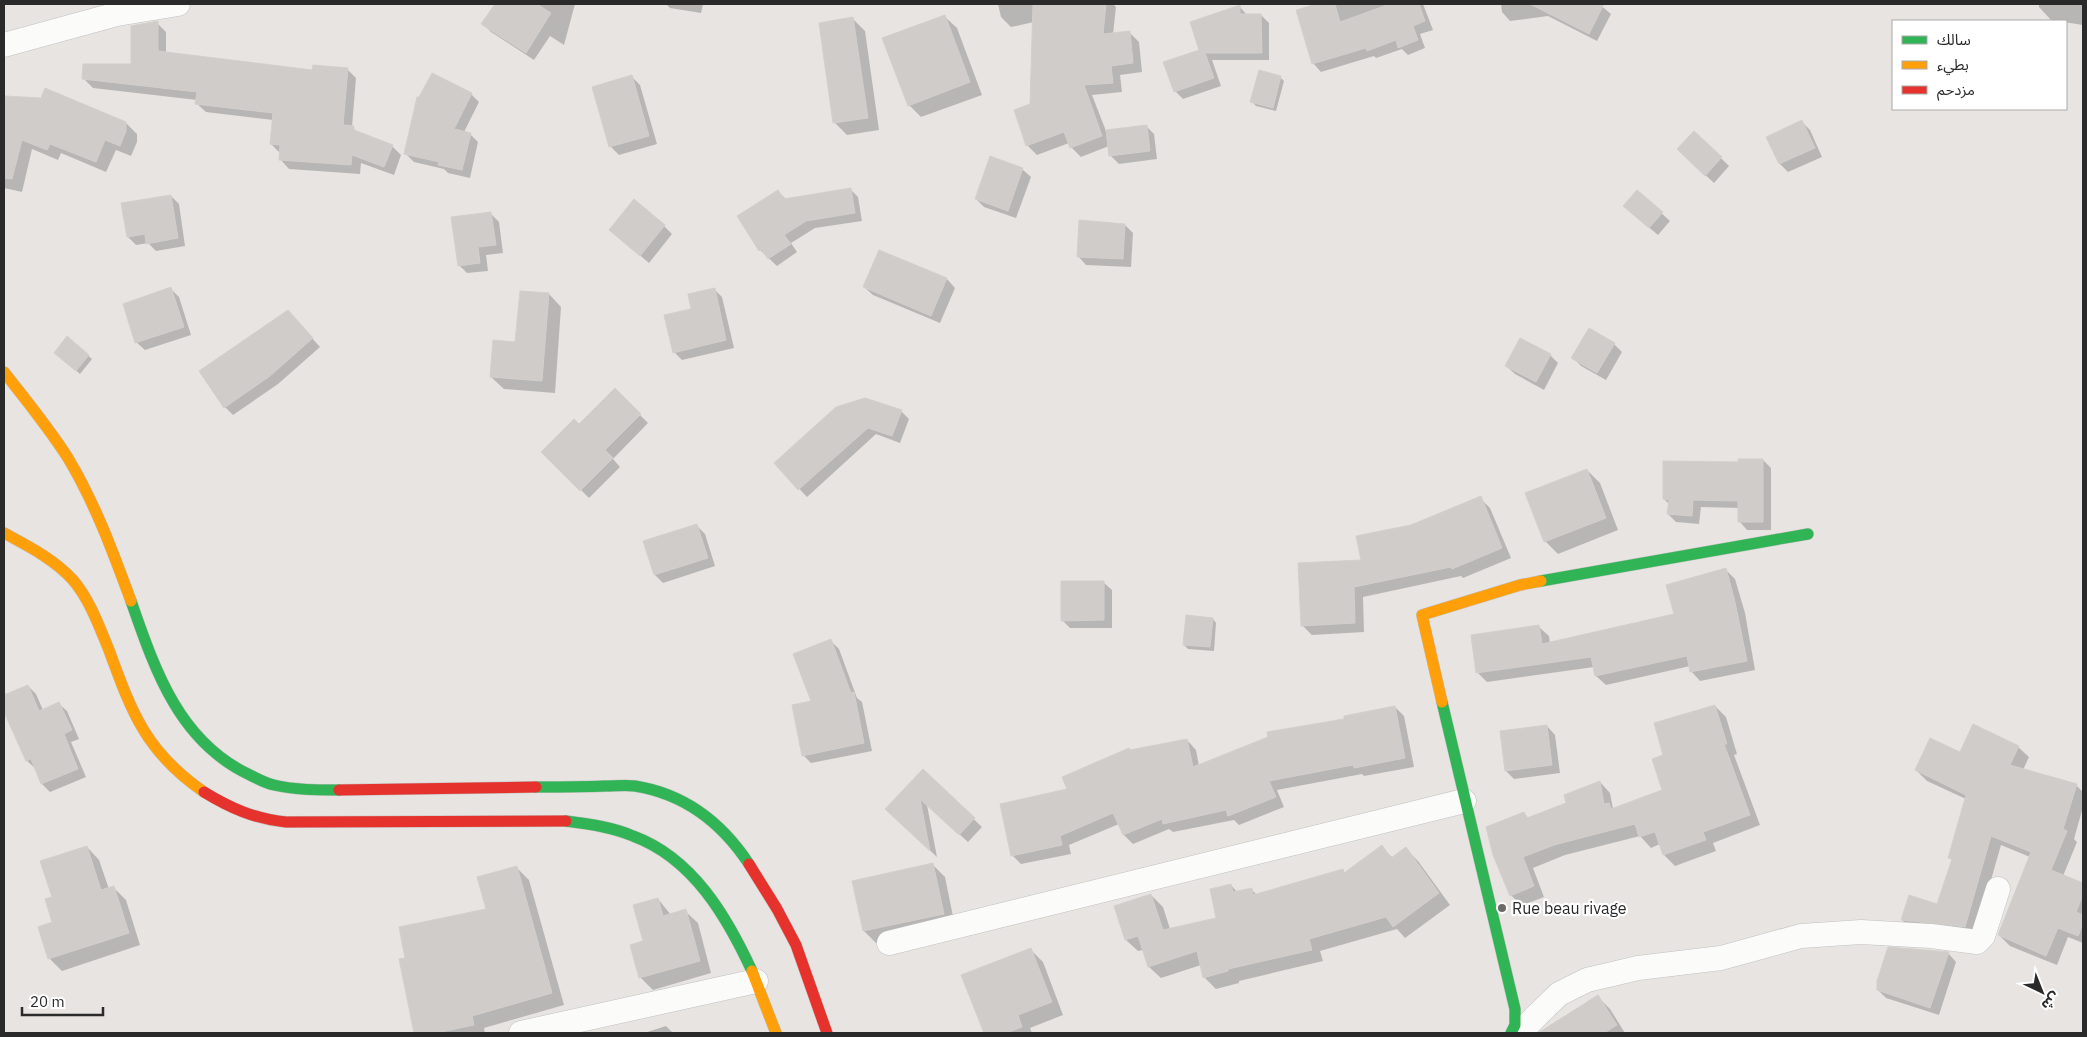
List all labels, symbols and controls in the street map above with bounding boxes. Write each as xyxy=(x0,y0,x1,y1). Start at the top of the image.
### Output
legend xyxy=(1892,20,2067,110)
text: سالك xyxy=(1937,30,1971,49)
text: بطيء xyxy=(1937,55,1969,76)
text: مزدحم xyxy=(1937,80,1975,101)
place label: Rue beau rivage xyxy=(1512,898,1627,918)
marker: Rue beau rivage xyxy=(1496,902,1508,914)
north arrow xyxy=(2017,967,2067,1017)
scale bar xyxy=(22,984,104,1016)
text: ش xyxy=(2038,988,2064,1015)
text: 20 m xyxy=(30,992,65,1011)

